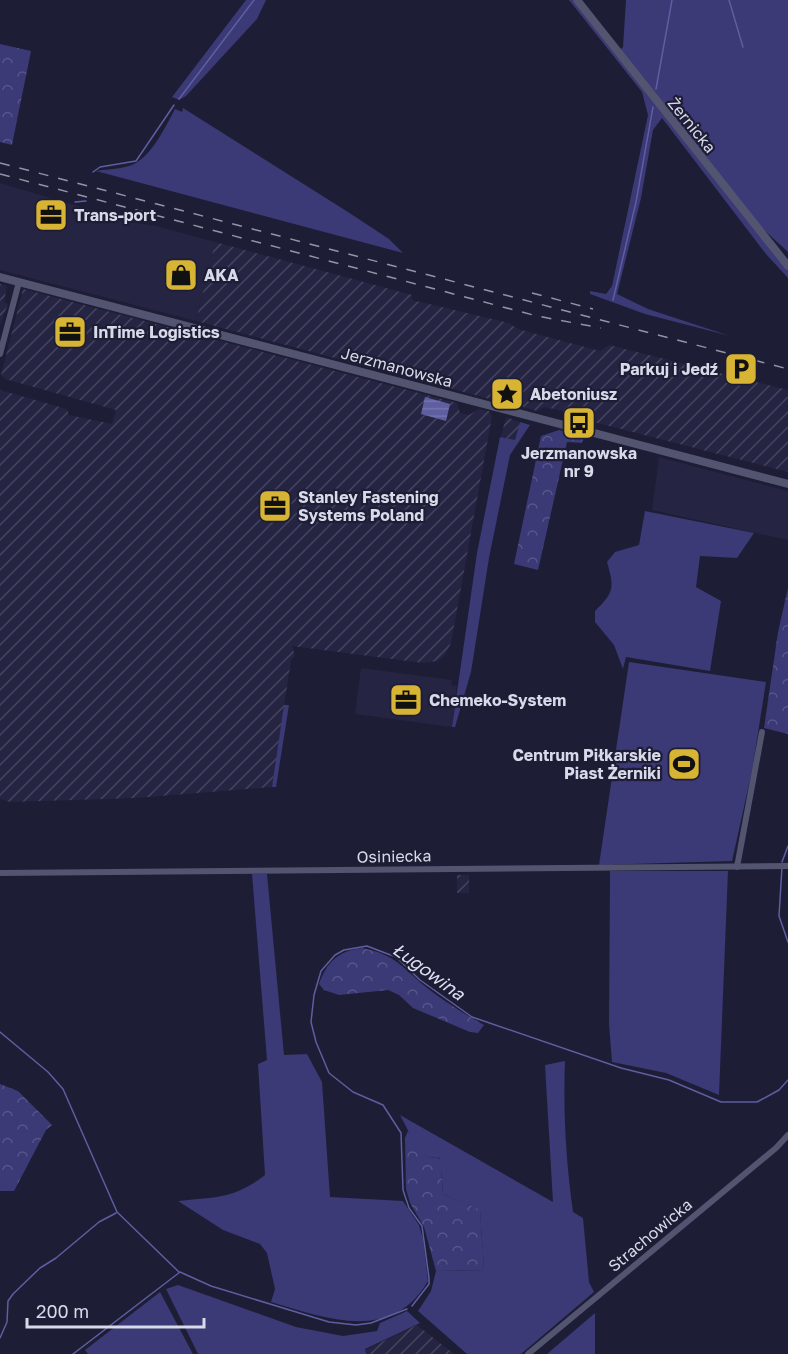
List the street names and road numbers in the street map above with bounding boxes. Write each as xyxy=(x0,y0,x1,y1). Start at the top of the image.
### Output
street label: Żernicka xyxy=(664,93,720,157)
street label: Jerzmanowska xyxy=(339,343,455,391)
street label: Osiniecka xyxy=(357,845,431,867)
street label: Strachowicka xyxy=(604,1194,696,1276)

